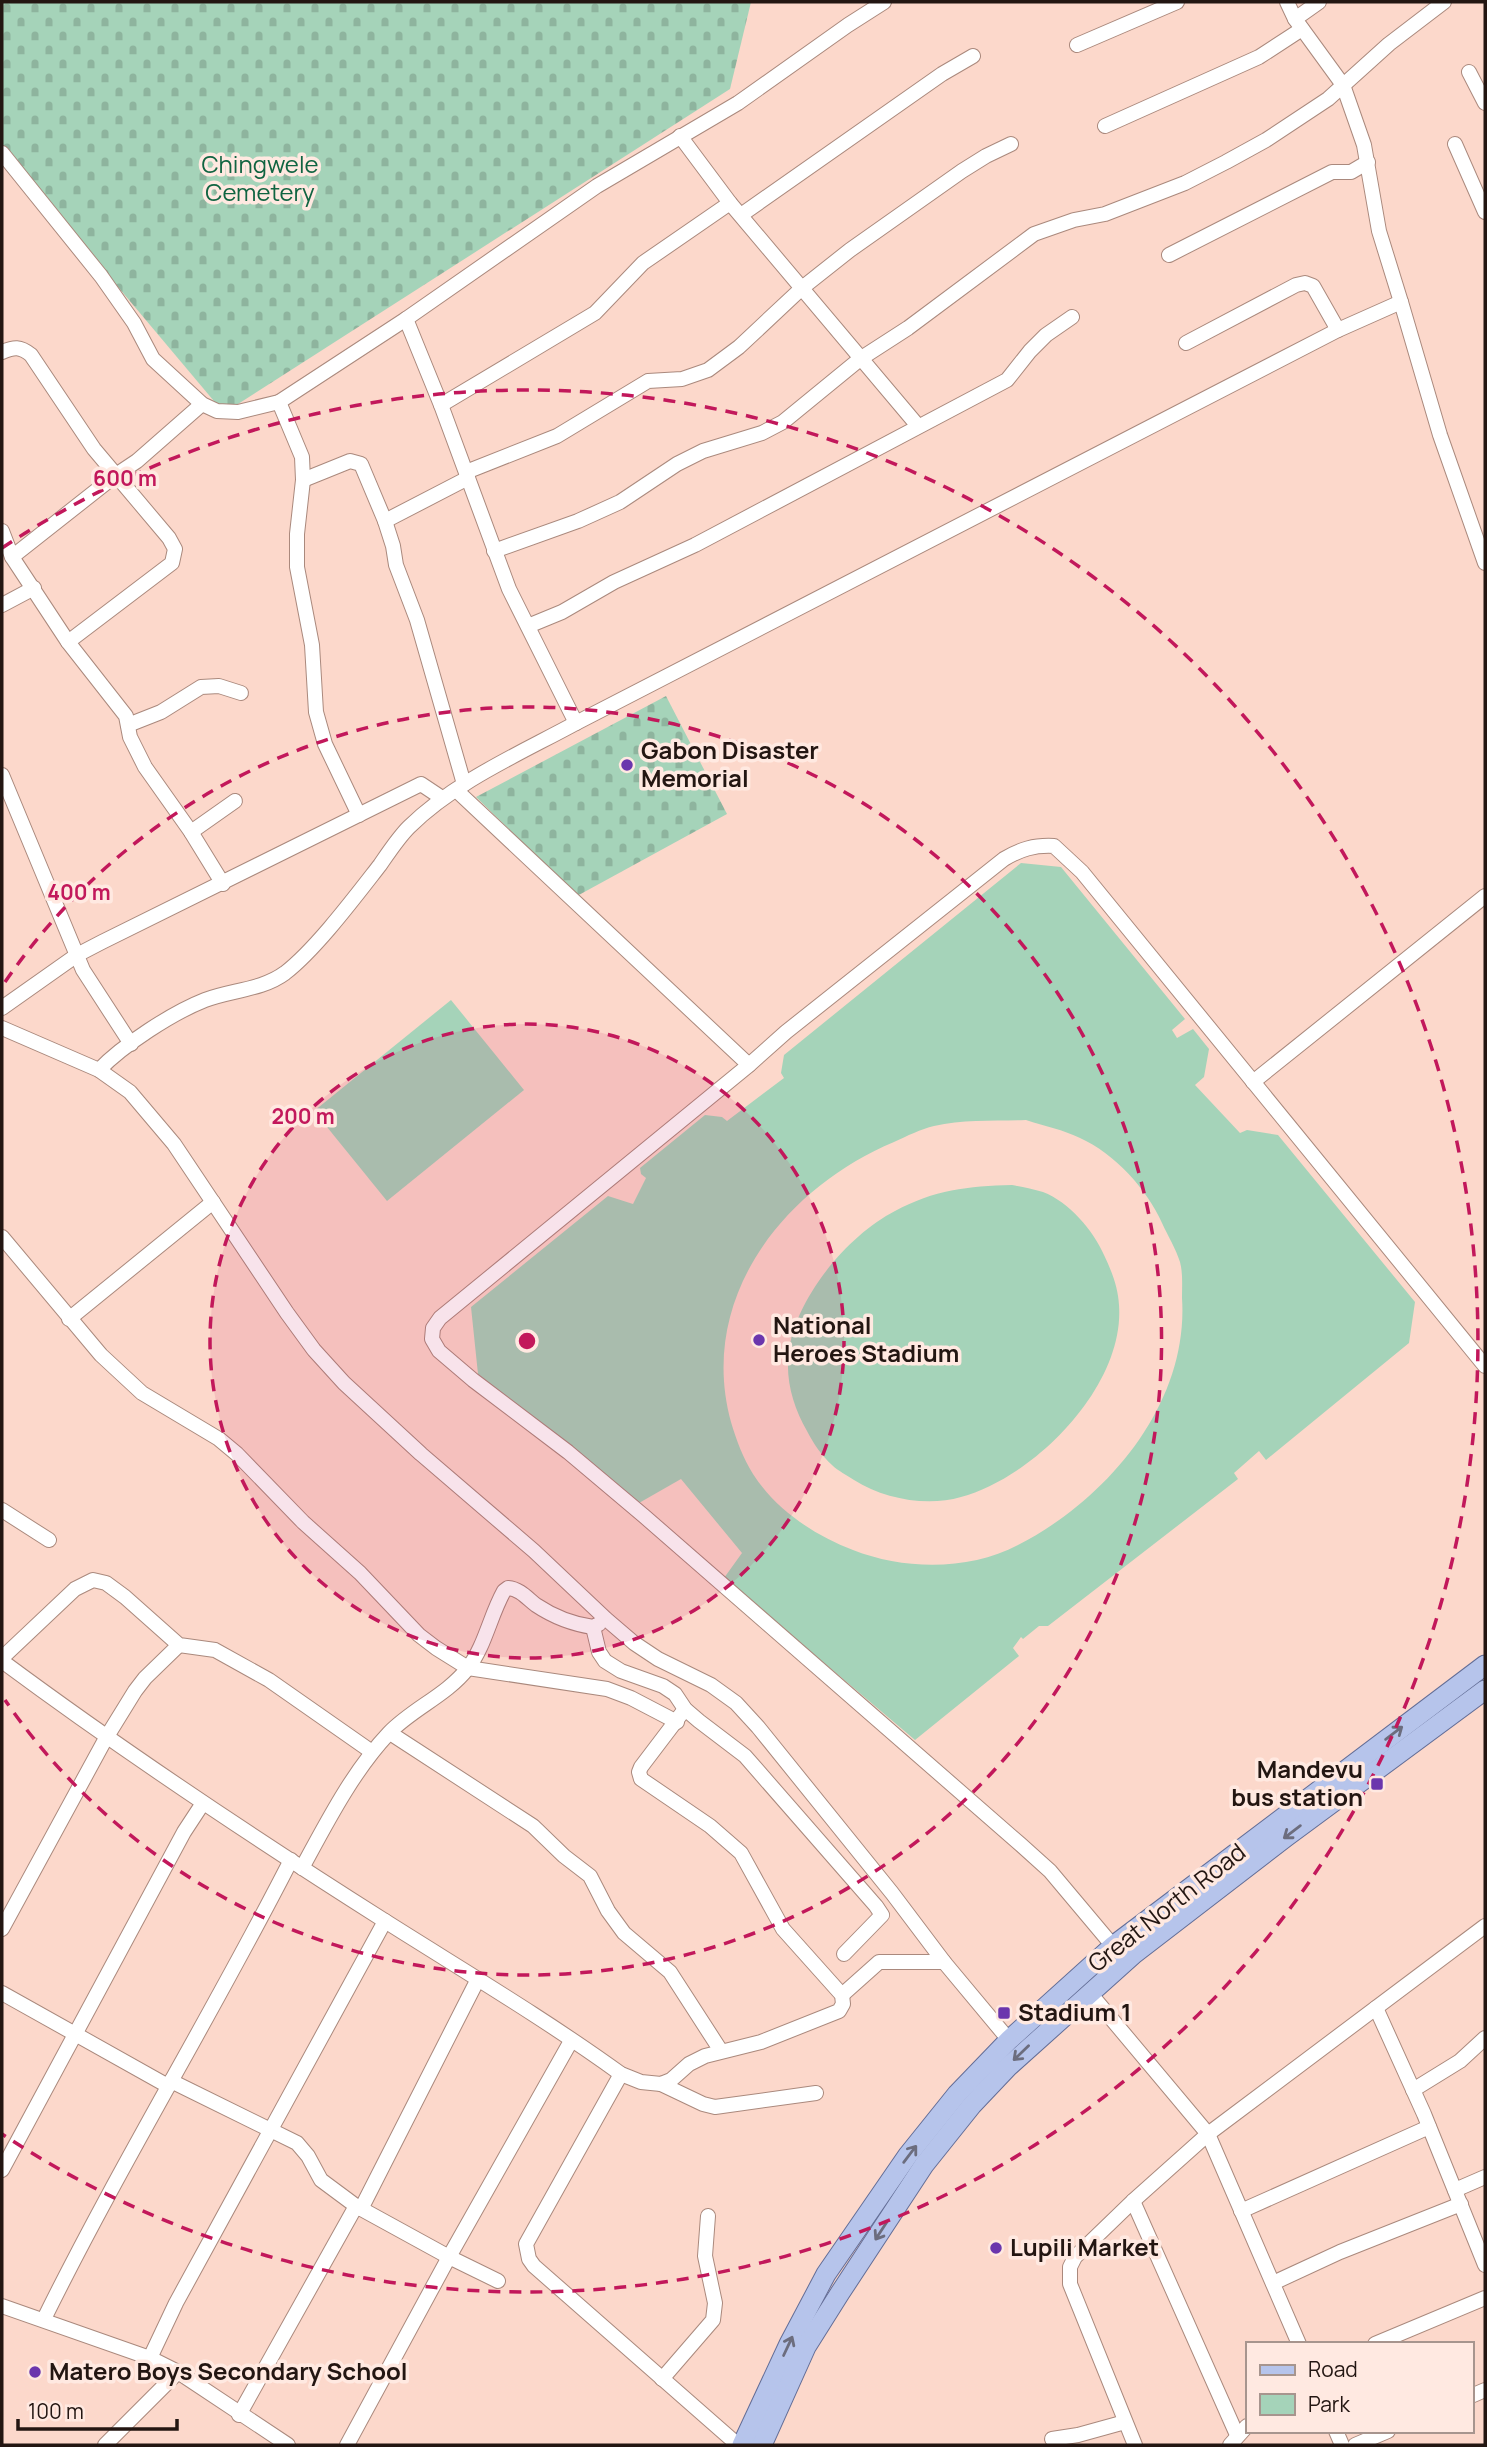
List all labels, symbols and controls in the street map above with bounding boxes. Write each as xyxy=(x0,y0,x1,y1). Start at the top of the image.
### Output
park label: Chingwele Cemetery xyxy=(201,147,319,208)
text: 600 m xyxy=(93,464,157,492)
place label: Gabon Disaster Memorial xyxy=(641,733,819,794)
marker: Gabon Disaster Memorial xyxy=(619,757,635,773)
text: 400 m xyxy=(47,878,111,906)
text: 200 m xyxy=(271,1102,335,1130)
place label: National Heroes Stadium xyxy=(773,1308,959,1369)
centre of rings xyxy=(515,1329,539,1353)
marker: National Heroes Stadium xyxy=(751,1332,767,1348)
one-way arrow xyxy=(1385,1726,1403,1741)
place label: Mandevu bus station xyxy=(1231,1752,1363,1813)
marker: Mandevu bus station xyxy=(1369,1776,1385,1792)
one-way arrow xyxy=(1283,1825,1302,1839)
street label: Great North Road xyxy=(1080,1835,1252,1979)
place label: Stadium 1 xyxy=(1018,1995,1131,2028)
marker: Stadium 1 xyxy=(996,2005,1012,2021)
one-way arrow xyxy=(1013,2045,1030,2062)
one-way arrow xyxy=(902,2145,917,2163)
one-way arrow xyxy=(873,2221,888,2240)
place label: Lupili Market xyxy=(1010,2230,1159,2263)
marker: Lupili Market xyxy=(988,2240,1004,2256)
one-way arrow xyxy=(782,2335,795,2357)
legend xyxy=(1246,2342,1473,2433)
place label: Matero Boys Secondary School xyxy=(49,2354,408,2387)
text: Road xyxy=(1308,2355,1358,2383)
marker: Matero Boys Secondary School xyxy=(27,2364,43,2380)
scale bar xyxy=(18,2388,177,2432)
text: Park xyxy=(1308,2390,1350,2418)
text: 100 m xyxy=(28,2397,84,2425)

